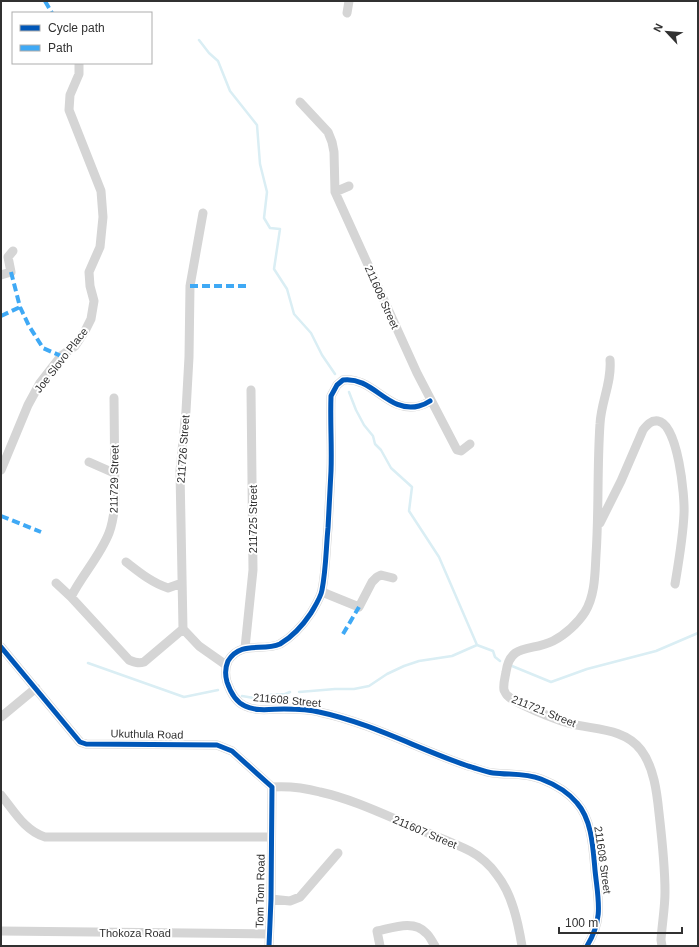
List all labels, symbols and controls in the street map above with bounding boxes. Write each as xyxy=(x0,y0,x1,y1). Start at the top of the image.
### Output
legend xyxy=(12,12,152,64)
north arrow xyxy=(647,12,687,52)
text: Cycle path xyxy=(48,21,105,35)
text: N xyxy=(651,21,665,34)
text: Path xyxy=(48,41,73,55)
street label: 211608 Street xyxy=(363,263,401,331)
street label: Joe Slovo Place xyxy=(32,325,90,395)
street label: 211726 Street xyxy=(175,415,191,483)
street label: 211729 Street xyxy=(107,445,121,513)
street label: 211725 Street xyxy=(247,485,259,553)
street label: 211608 Street xyxy=(252,691,322,709)
street label: 211721 Street xyxy=(510,693,578,729)
street label: Ukuthula Road xyxy=(111,727,183,741)
street label: 211607 Street xyxy=(391,813,459,851)
street label: 211608 Street xyxy=(592,825,614,895)
street label: Tom Tom Road xyxy=(253,854,267,928)
scale bar xyxy=(559,909,682,935)
text: 100 m xyxy=(565,916,598,930)
street label: Thokoza Road xyxy=(99,927,171,939)

